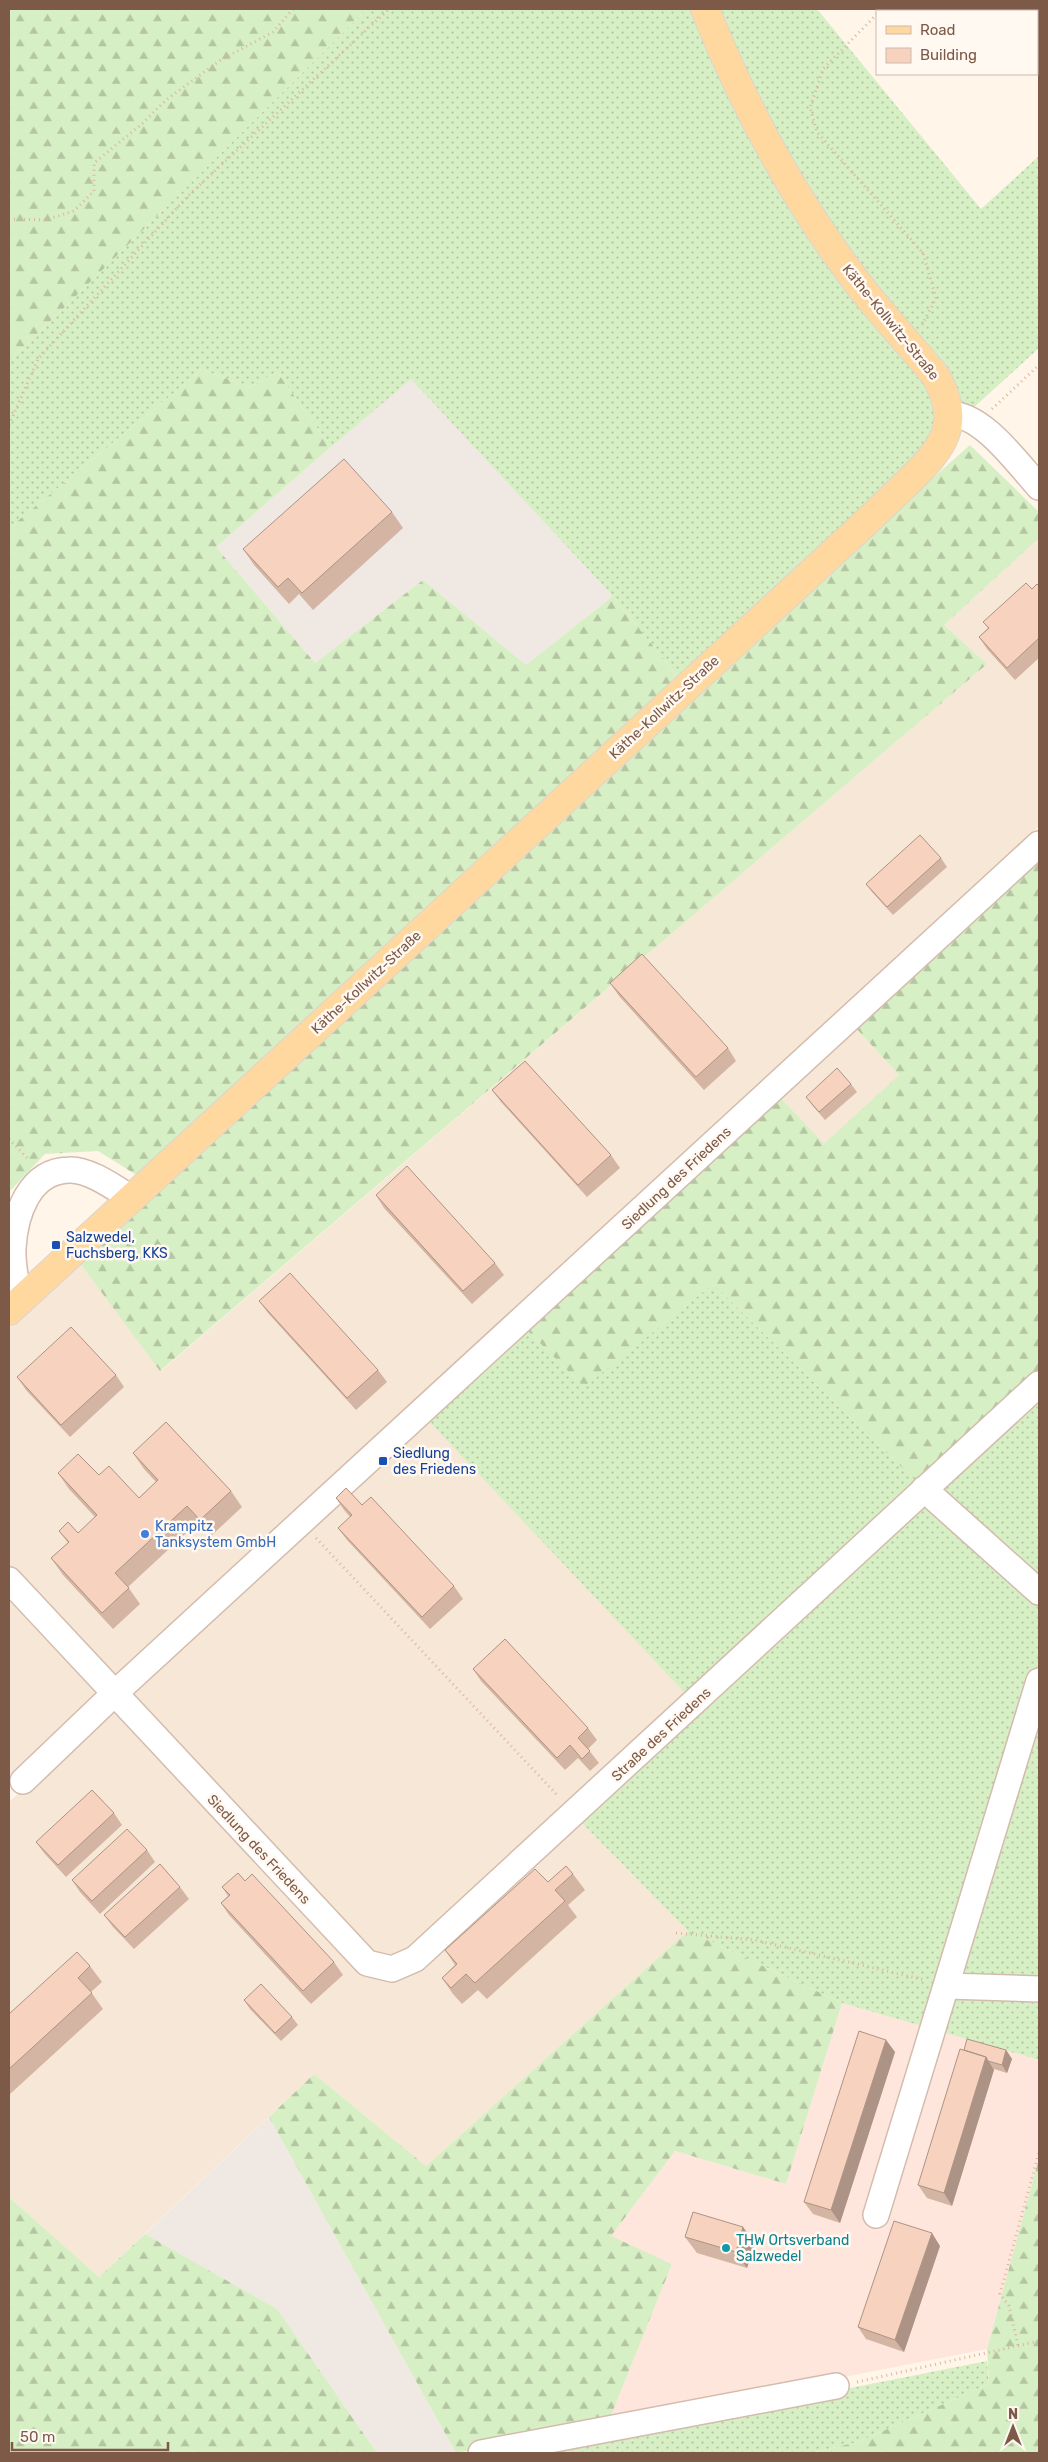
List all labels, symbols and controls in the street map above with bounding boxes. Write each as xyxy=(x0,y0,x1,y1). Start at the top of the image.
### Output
legend xyxy=(876,10,1038,75)
text: Road xyxy=(920,21,956,39)
text: Building xyxy=(920,46,977,64)
street label: Käthe-Kollwitz-Straße xyxy=(839,261,943,384)
street label: Käthe-Kollwitz-Straße xyxy=(606,652,723,763)
street label: Käthe-Kollwitz-Straße xyxy=(308,927,425,1038)
street label: Siedlung des Friedens xyxy=(618,1123,735,1233)
place label: Salzwedel, Fuchsberg, KKS xyxy=(66,1229,168,1262)
marker: Salzwedel, Fuchsberg, KKS xyxy=(50,1239,62,1251)
place label: Siedlung des Friedens xyxy=(393,1445,476,1478)
marker: Siedlung des Friedens xyxy=(377,1455,389,1467)
place label: Krampitz Tanksystem GmbH xyxy=(155,1518,276,1551)
marker: Krampitz Tanksystem GmbH xyxy=(139,1528,151,1540)
street label: Straße des Friedens xyxy=(608,1684,715,1785)
street label: Siedlung des Friedens xyxy=(204,1791,314,1908)
place label: THW Ortsverband Salzwedel xyxy=(736,2232,849,2265)
marker: THW Ortsverband Salzwedel xyxy=(720,2242,732,2254)
north arrow xyxy=(988,2402,1038,2452)
text: N xyxy=(1008,2406,1018,2423)
scale bar xyxy=(12,2420,169,2452)
text: 50 m xyxy=(20,2428,55,2446)

